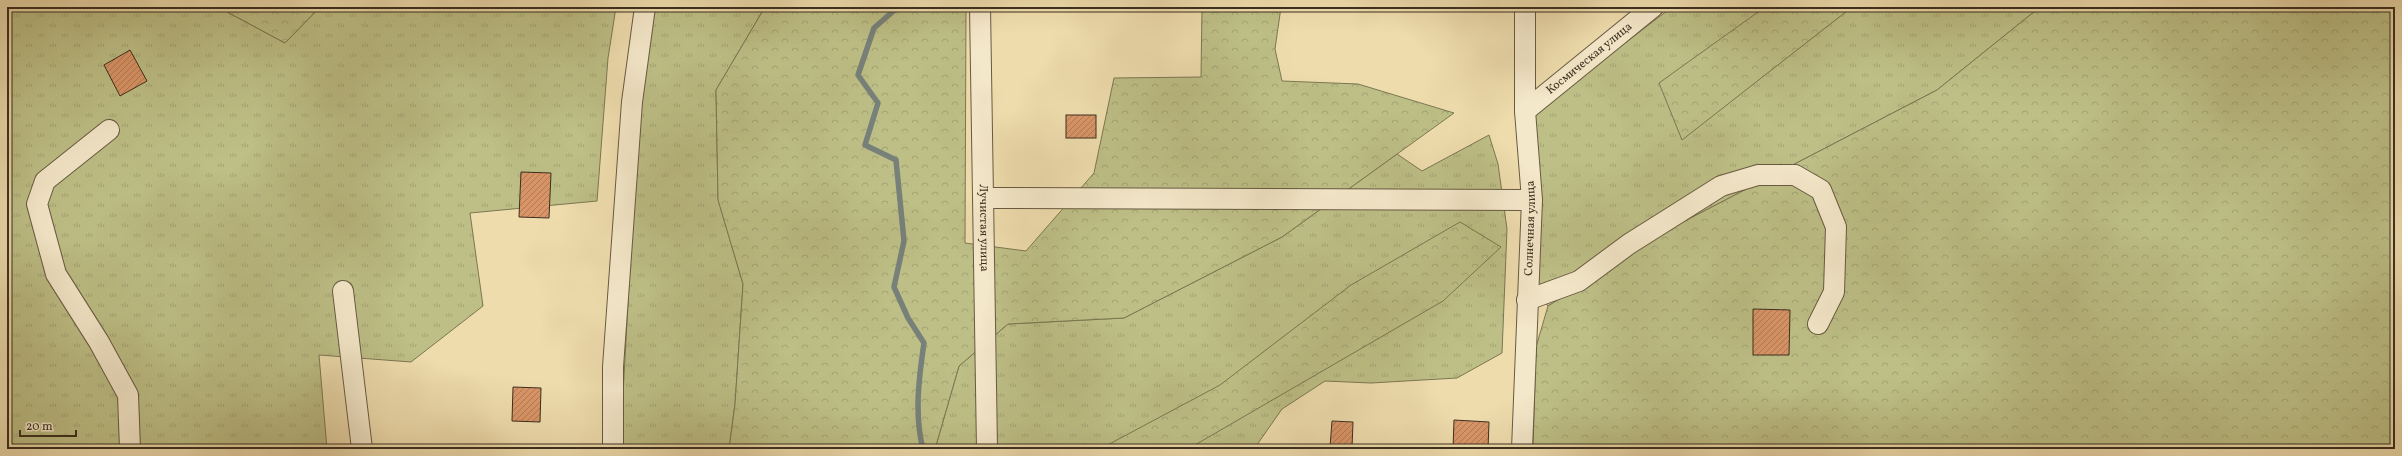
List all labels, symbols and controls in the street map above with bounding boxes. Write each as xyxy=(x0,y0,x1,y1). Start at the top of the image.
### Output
street label: Космическая улица xyxy=(1543,19,1636,99)
street label: Солнечная улица xyxy=(1521,180,1540,276)
street label: Лучистая улица xyxy=(975,184,992,272)
scale bar xyxy=(20,412,76,438)
text: 20 m xyxy=(26,419,53,435)

